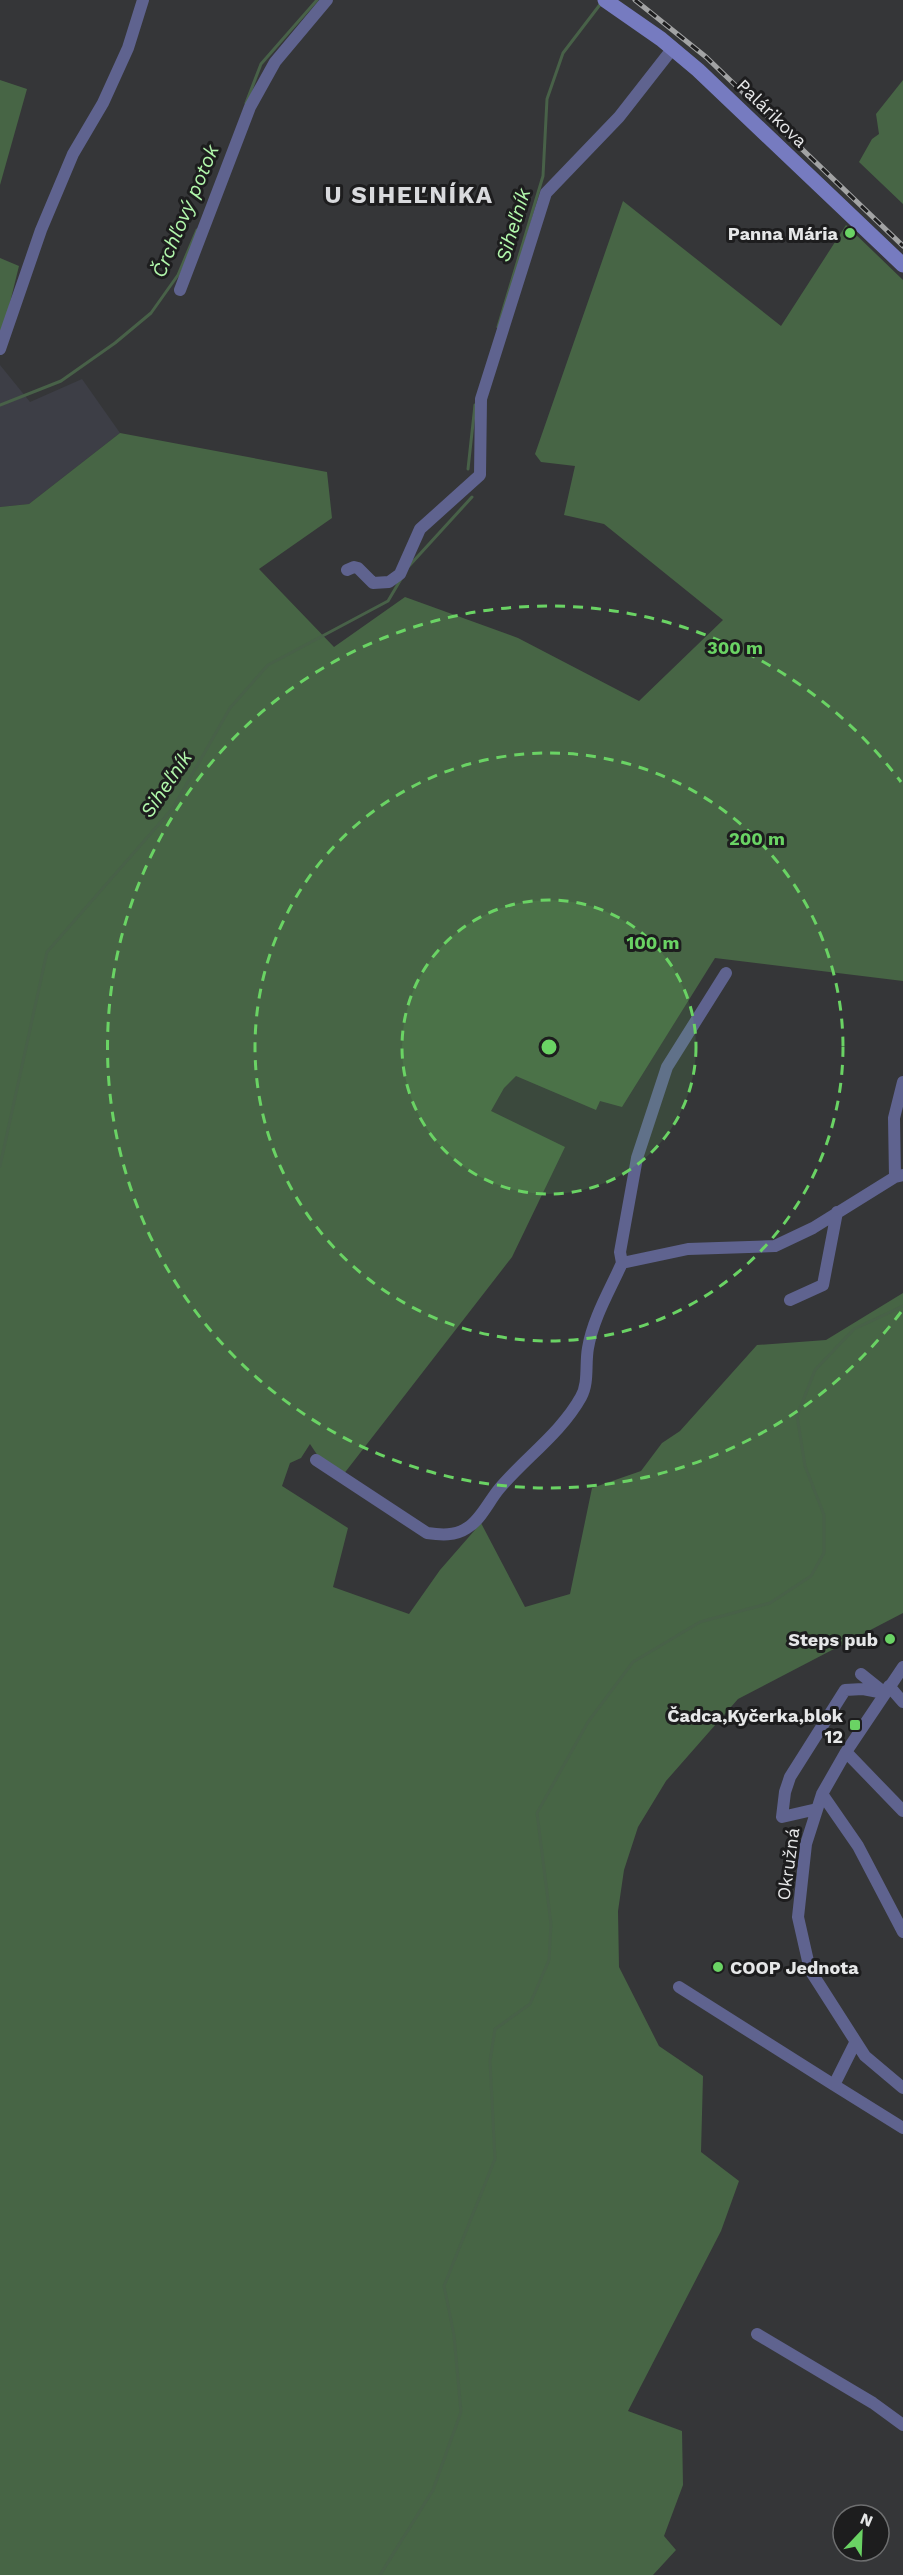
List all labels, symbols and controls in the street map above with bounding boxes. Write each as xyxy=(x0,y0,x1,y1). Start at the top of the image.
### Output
street label: Palárikova xyxy=(733,75,811,151)
water label: Črchľový potok xyxy=(146,140,224,281)
district label: U SIHEĽNÍKA xyxy=(324,181,494,209)
water label: Siheľník xyxy=(490,184,536,265)
place label: Panna Mária xyxy=(728,223,839,244)
marker: Panna Mária xyxy=(843,226,857,240)
text: 300 m xyxy=(707,637,763,658)
water label: Siheľník xyxy=(135,745,198,822)
text: 200 m xyxy=(729,828,785,849)
text: 100 m xyxy=(626,932,680,953)
centre of rings xyxy=(539,1037,559,1057)
place label: Steps pub xyxy=(788,1629,878,1650)
marker: Steps pub xyxy=(883,1632,897,1646)
place label: Čadca,Kyčerka,blok 12 xyxy=(667,1705,844,1747)
marker: Čadca,Kyčerka,blok 12 xyxy=(848,1718,862,1732)
street label: Okružná xyxy=(773,1826,803,1902)
place label: COOP Jednota xyxy=(730,1957,859,1978)
marker: COOP Jednota xyxy=(711,1960,725,1974)
north arrow xyxy=(831,2503,891,2563)
text: N xyxy=(857,2509,876,2531)

